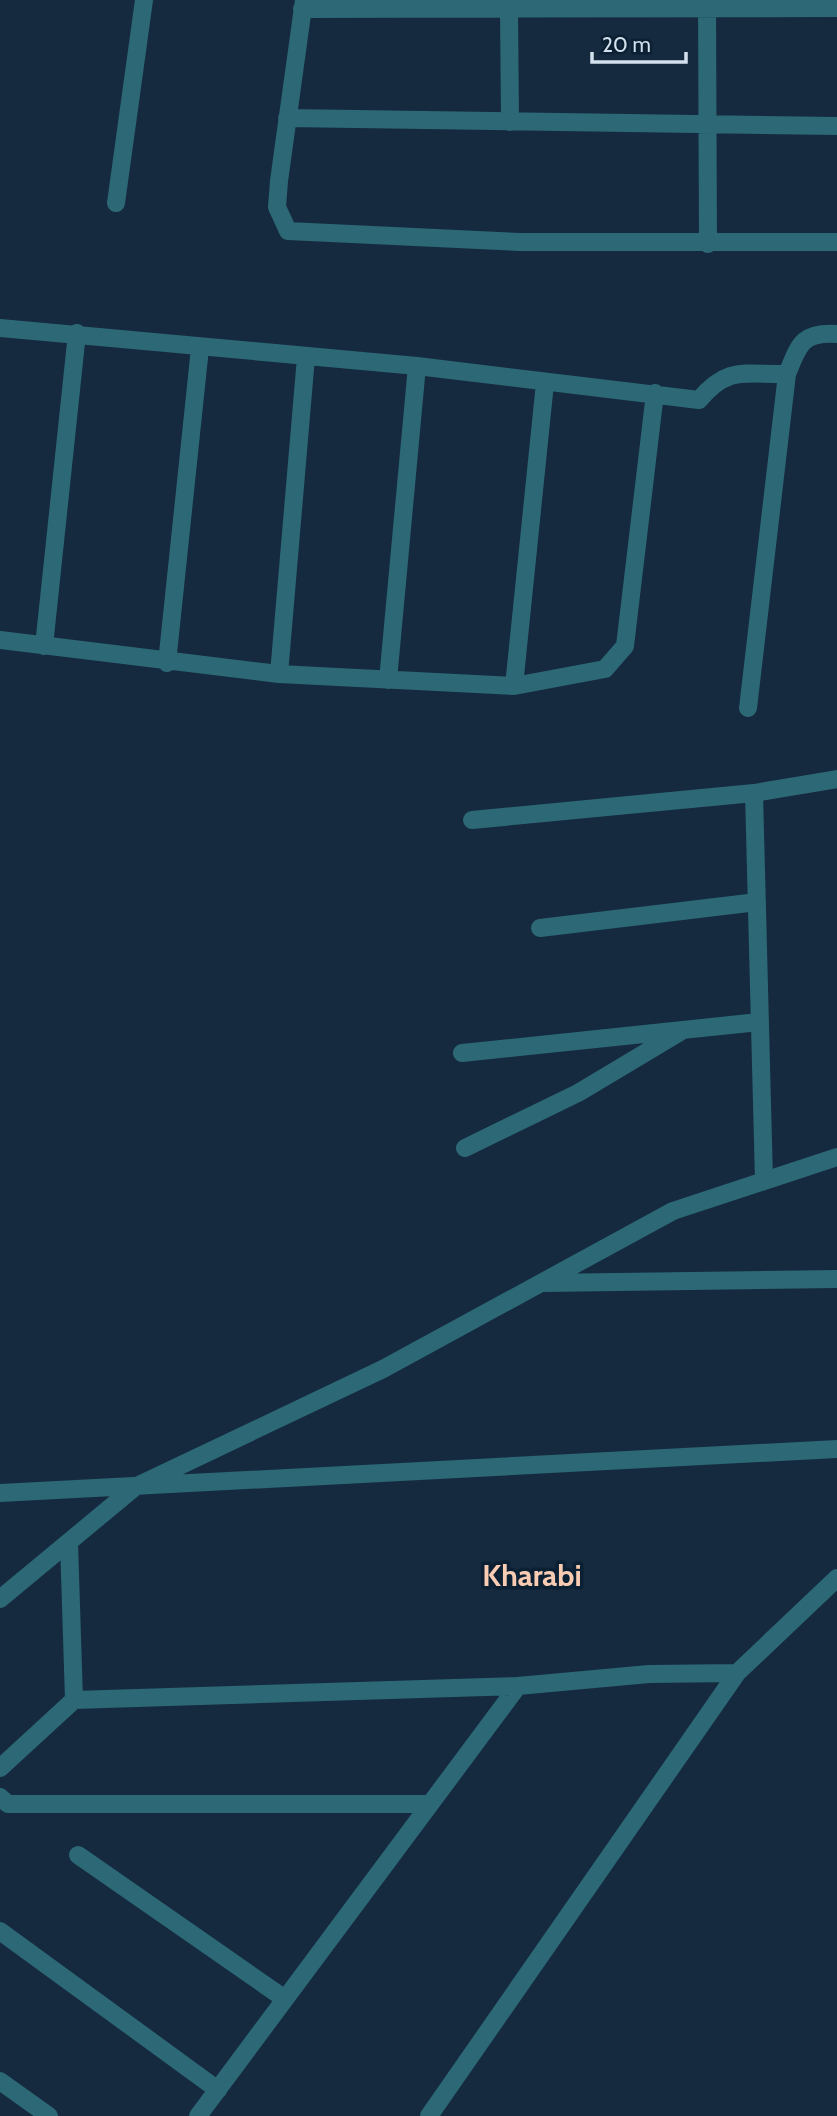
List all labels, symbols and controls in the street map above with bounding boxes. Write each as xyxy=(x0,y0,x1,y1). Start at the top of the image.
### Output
scale bar xyxy=(592,21,686,65)
text: 20 m xyxy=(602,32,651,57)
district label: Kharabi xyxy=(482,1557,582,1594)

